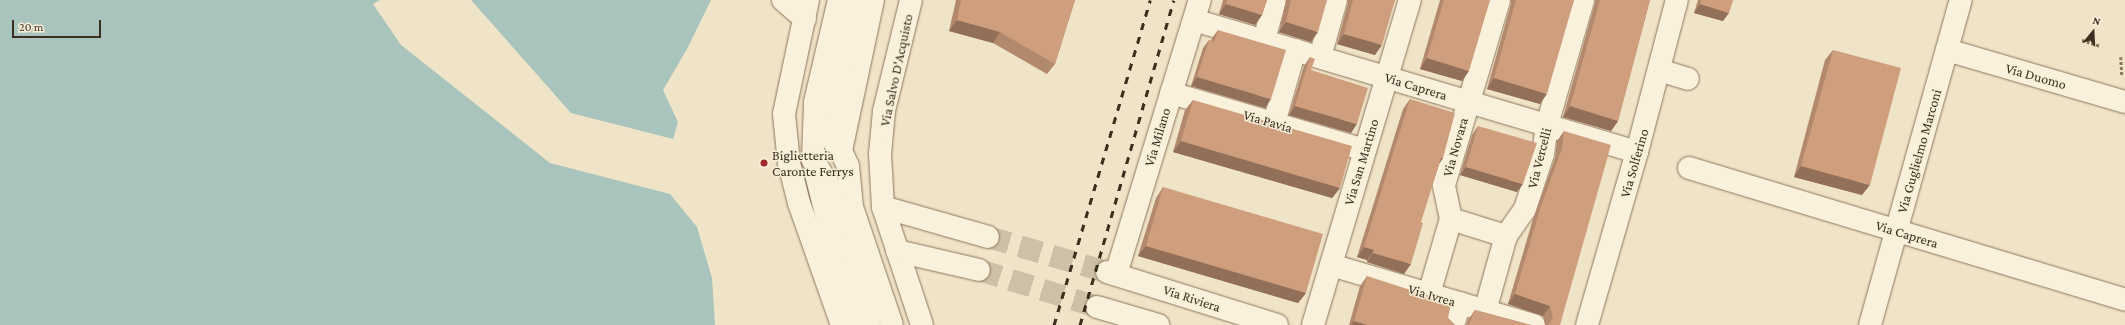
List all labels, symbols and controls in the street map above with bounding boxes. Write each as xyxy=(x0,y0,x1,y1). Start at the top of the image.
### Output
scale bar xyxy=(14,12,103,38)
street label: Via Salvo D'Acquisto xyxy=(876,12,916,128)
north arrow xyxy=(2073,12,2113,52)
text: N xyxy=(2091,14,2102,27)
text: 20 m xyxy=(19,20,43,34)
street label: Via Duomo xyxy=(2004,59,2068,93)
street label: Via Caprera xyxy=(1383,69,1449,103)
street label: Via Guglielmo Marconi xyxy=(1893,87,1945,215)
street label: Via Milano xyxy=(1140,106,1174,168)
street label: Via Pavia xyxy=(1241,106,1295,136)
street label: Via Novara xyxy=(1439,116,1471,178)
street label: Via San Martino xyxy=(1340,117,1382,207)
street label: Via Vercelli xyxy=(1523,126,1555,190)
street label: Via Solferino xyxy=(1616,127,1652,199)
place label: Biglietteria Caronte Ferrys xyxy=(772,147,854,180)
marker: Biglietteria Caronte Ferrys xyxy=(759,158,769,168)
street label: Via Caprera xyxy=(1874,217,1940,251)
street label: Via Ivrea xyxy=(1406,280,1458,310)
street label: Via Riviera xyxy=(1161,281,1223,315)

